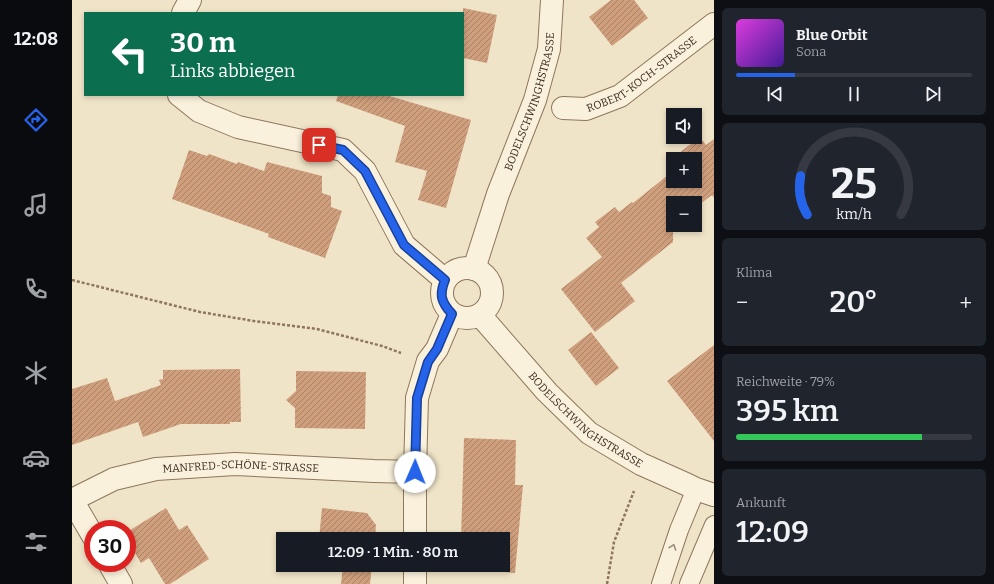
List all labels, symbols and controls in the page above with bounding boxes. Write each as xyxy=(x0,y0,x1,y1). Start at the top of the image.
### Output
text: 30 m xyxy=(170,26,236,59)
text: Blue Orbit xyxy=(796,26,868,44)
text: 12:08 xyxy=(14,28,58,50)
icon: left xyxy=(104,28,156,80)
street label: BODELSCHWINGHSTRASSE xyxy=(501,32,557,172)
street label: ROBERT-KOCH-STRASSE xyxy=(585,33,699,115)
text: Sona xyxy=(796,44,826,59)
text: Links abbiegen xyxy=(170,60,295,82)
icon: previous xyxy=(764,83,786,105)
icon: pause xyxy=(843,83,865,105)
icon: next xyxy=(922,83,944,105)
icon: directions xyxy=(22,106,50,134)
map controls xyxy=(666,108,702,232)
button: sound xyxy=(666,108,702,144)
pin xyxy=(302,128,336,162)
icon: arrive xyxy=(308,134,330,156)
button: + xyxy=(666,152,702,188)
text: 25 xyxy=(831,159,877,209)
icon: music xyxy=(22,191,50,219)
button: − xyxy=(666,196,702,232)
text: km/h xyxy=(836,205,872,222)
text: Klima xyxy=(736,265,772,280)
icon: phone xyxy=(22,275,50,303)
text: 20° xyxy=(829,284,878,320)
text: − xyxy=(736,289,748,316)
text: + xyxy=(959,289,972,316)
icon: climate xyxy=(22,359,50,387)
street label: BODELSCHWINGHSTRASSE xyxy=(526,369,645,470)
text: Reichweite · 79% xyxy=(736,374,835,389)
text: 395 km xyxy=(736,393,839,429)
icon: car xyxy=(22,444,50,472)
position arrow xyxy=(394,451,436,493)
street label: MANFRED-SCHÖNE-STRASSE xyxy=(162,457,320,475)
text: Ankunft xyxy=(736,495,786,510)
text: 12:09 xyxy=(736,514,809,550)
speed limit sign: 30 xyxy=(84,520,136,572)
icon: filters xyxy=(22,528,50,556)
text: 12:09 · 1 Min. · 80 m xyxy=(328,543,458,561)
one-way arrow xyxy=(668,544,677,551)

